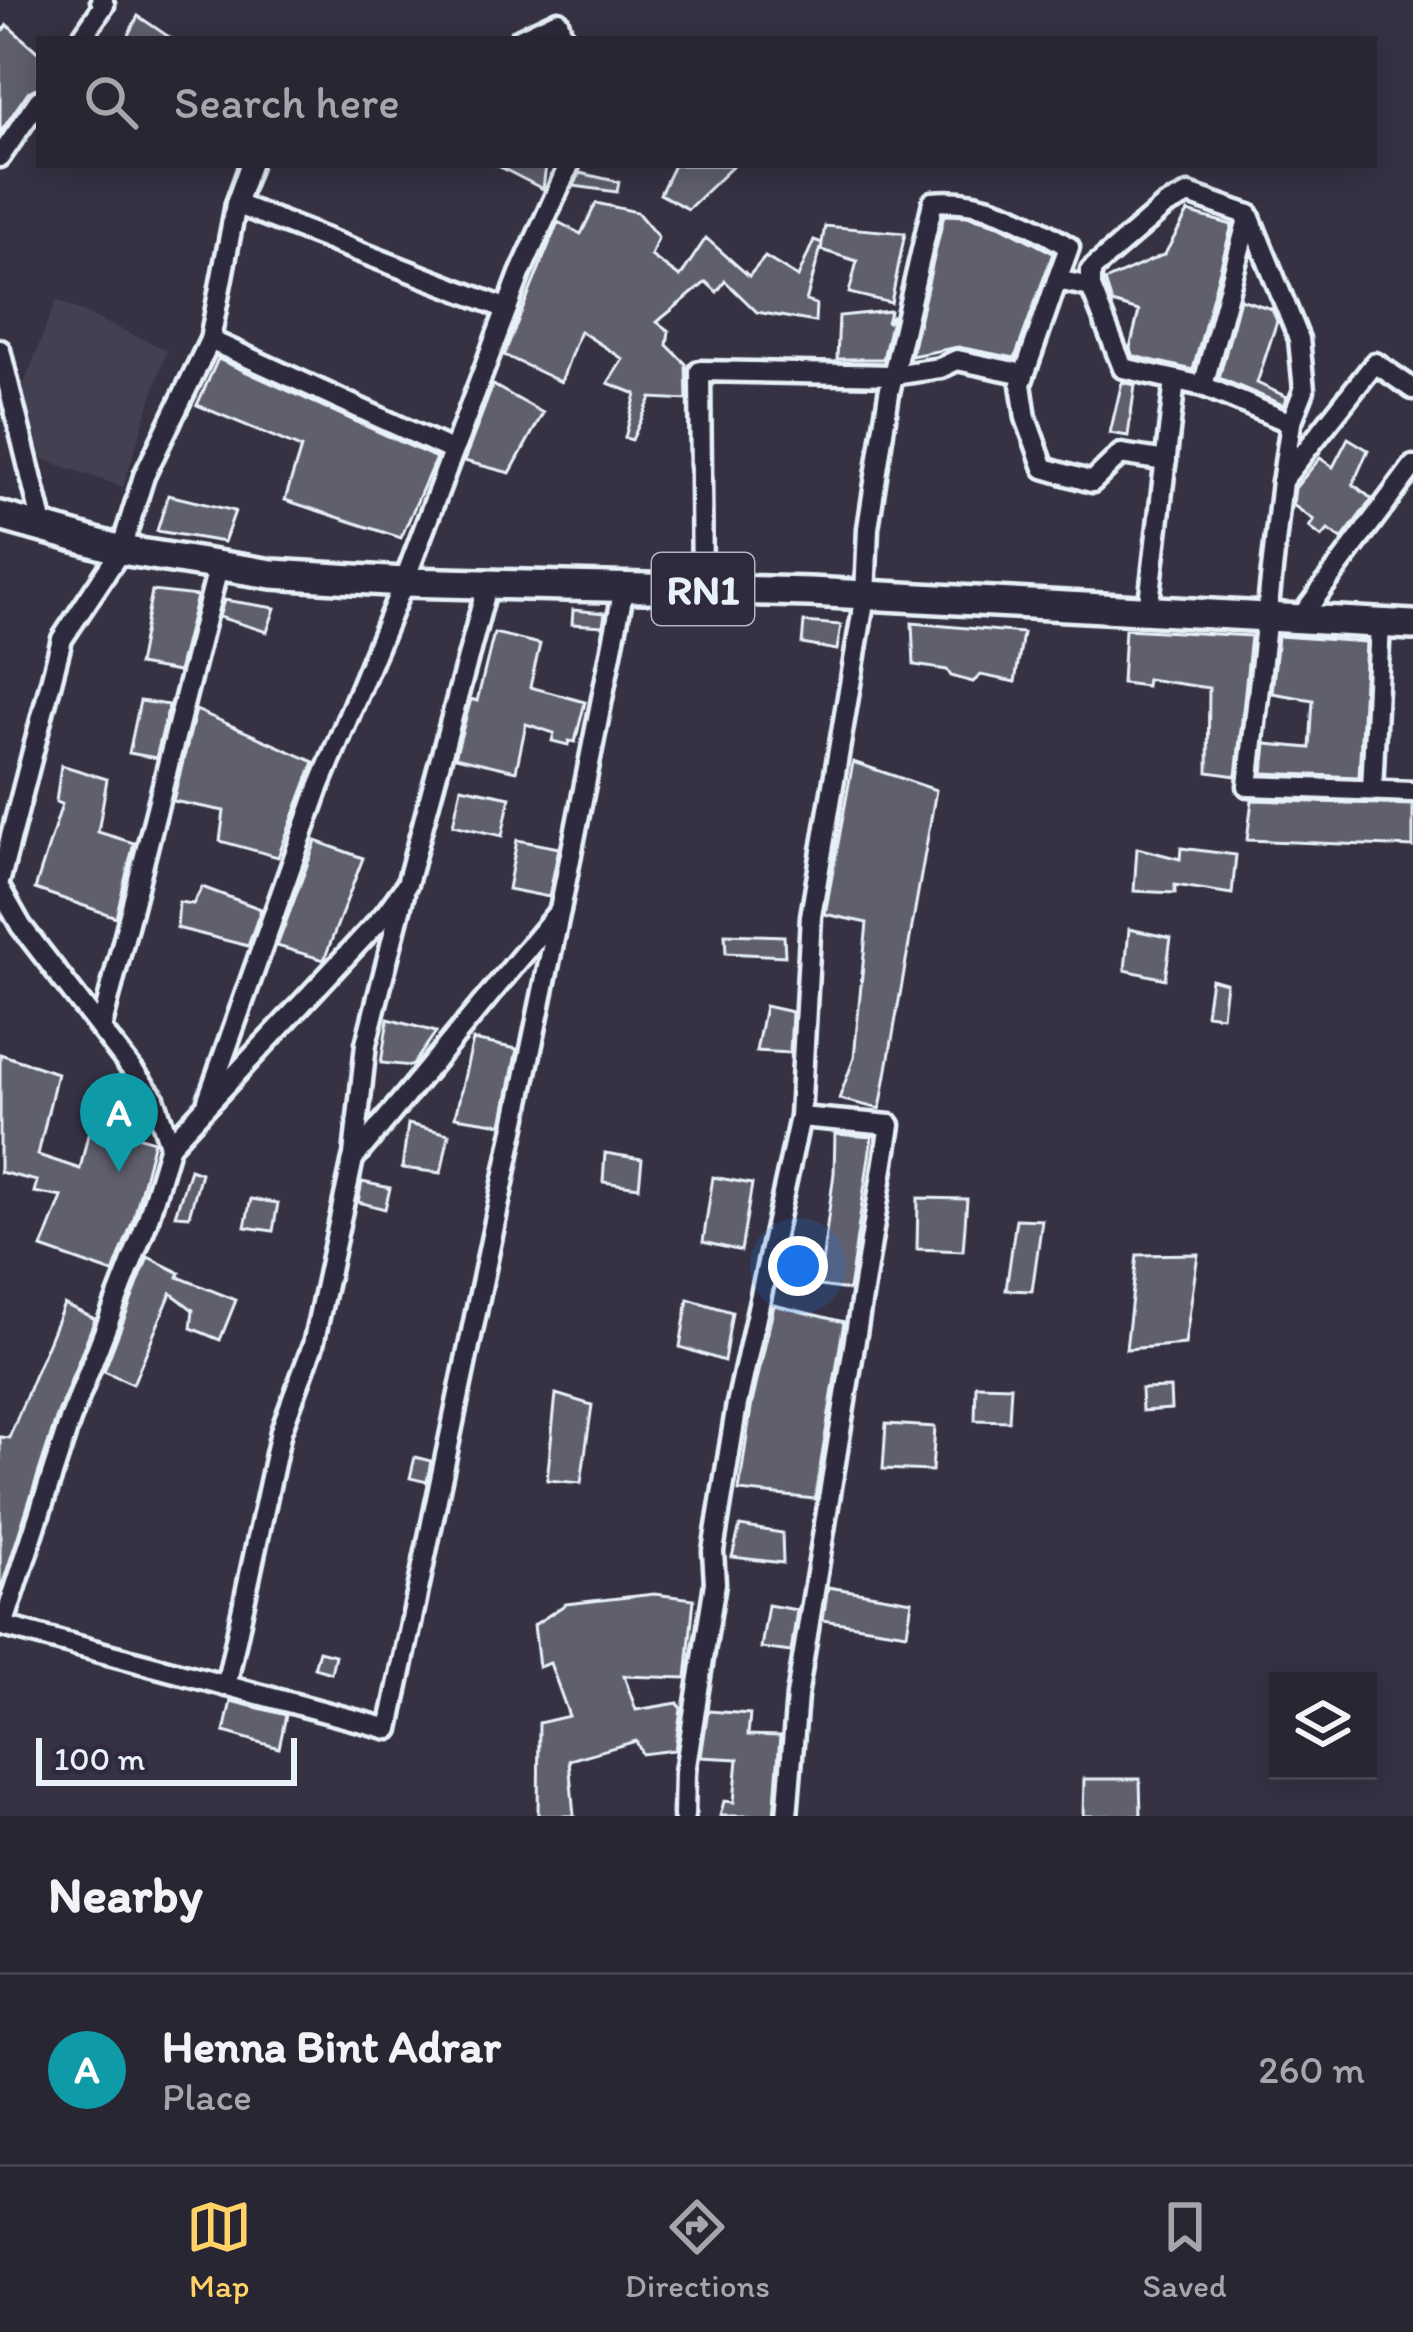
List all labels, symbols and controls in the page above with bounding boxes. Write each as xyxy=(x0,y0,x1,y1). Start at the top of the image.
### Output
search box xyxy=(36,36,1377,168)
icon: search xyxy=(78,69,144,135)
text: Search here xyxy=(174,75,400,129)
road number: RN1 xyxy=(652,553,754,625)
pin: A xyxy=(80,1073,158,1172)
your location xyxy=(768,1236,828,1296)
map controls xyxy=(1269,1672,1377,1780)
button: layers xyxy=(1269,1672,1377,1780)
scale bar xyxy=(36,1732,297,1785)
text: 100 m xyxy=(54,1739,145,1778)
text: Nearby xyxy=(48,1864,203,1925)
text: Henna Bint Adrar xyxy=(162,2019,501,2073)
text: A xyxy=(75,2046,99,2093)
text: 260 m xyxy=(1258,2046,1365,2093)
text: Place xyxy=(162,2073,252,2120)
tab: Map xyxy=(186,2194,252,2305)
tab: Directions xyxy=(625,2194,770,2305)
tab: Saved xyxy=(1143,2194,1227,2305)

